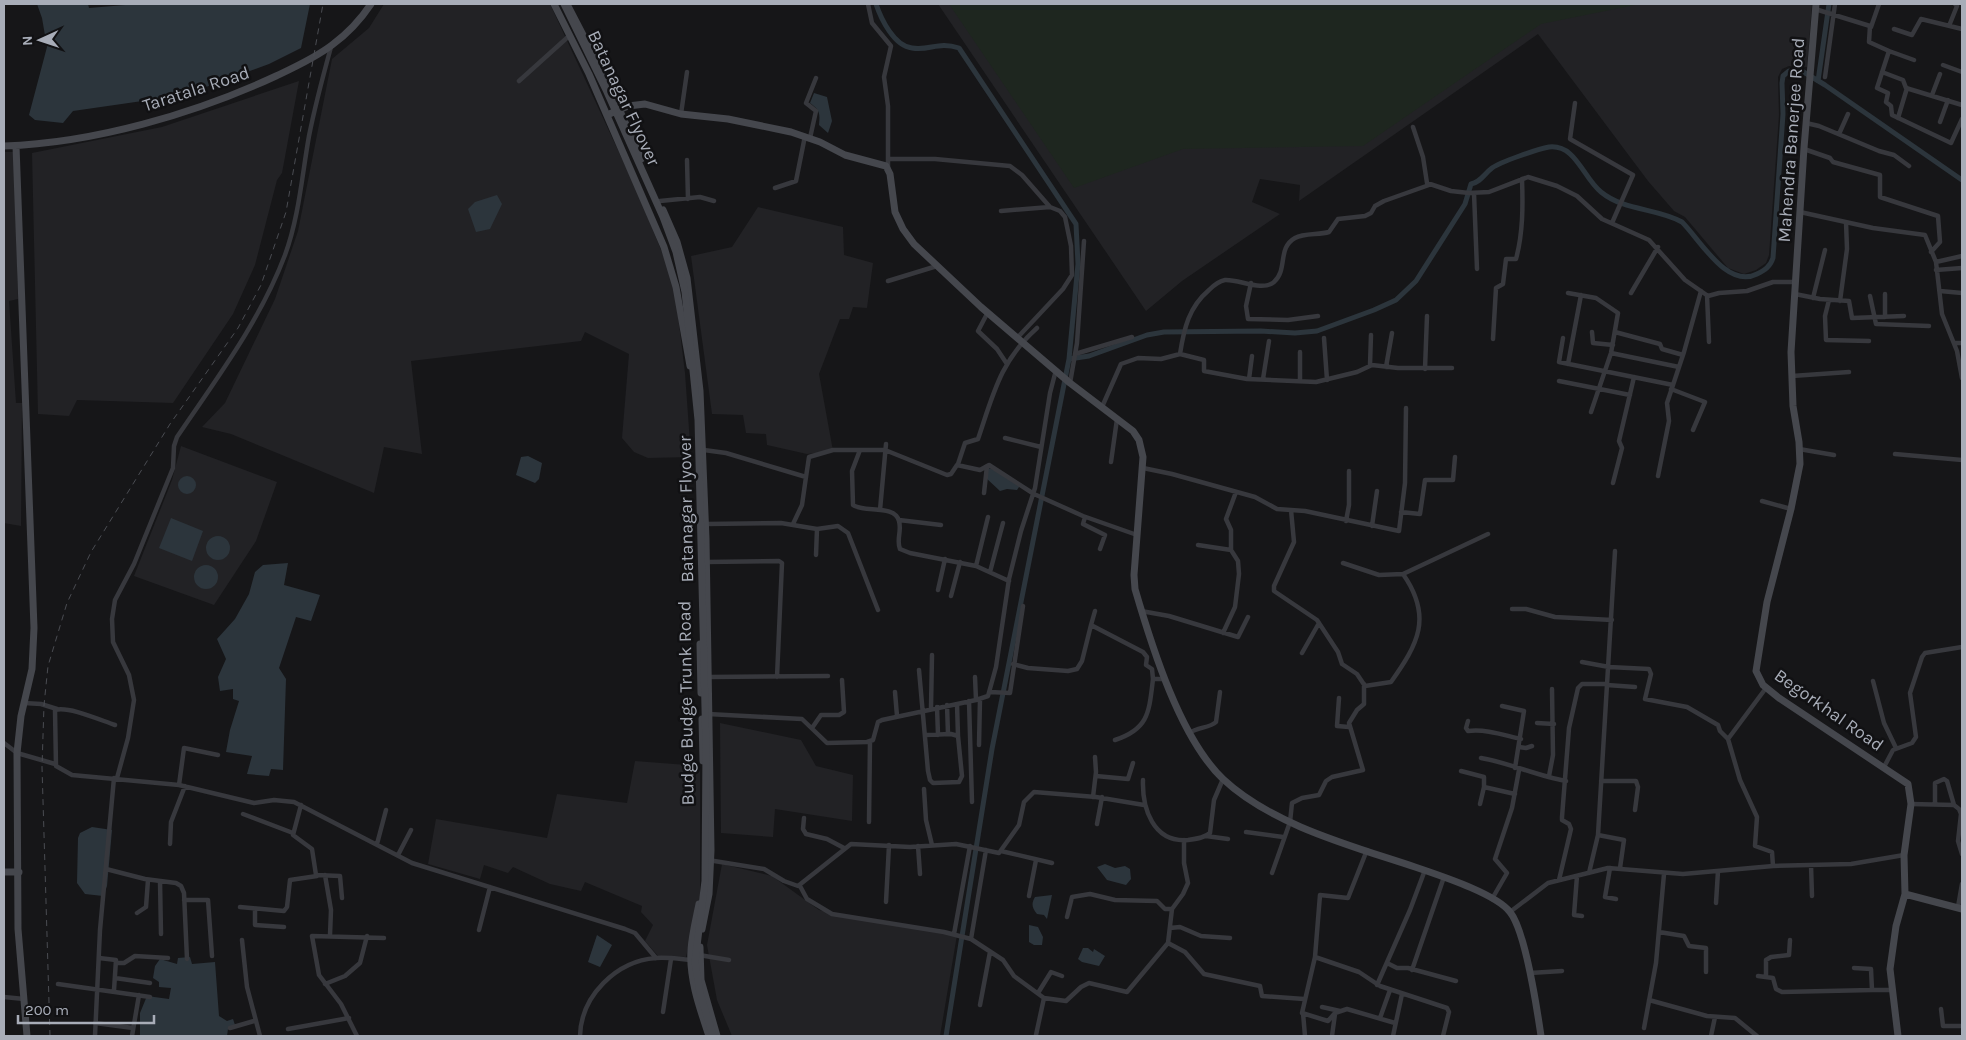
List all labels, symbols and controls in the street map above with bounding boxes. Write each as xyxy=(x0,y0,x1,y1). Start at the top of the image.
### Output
north arrow xyxy=(15,15,65,65)
street label: Batanagar Flyover xyxy=(583,27,665,170)
text: N xyxy=(19,35,36,46)
street label: Mahendra Banerjee Road xyxy=(1773,37,1809,243)
street label: Taratala Road xyxy=(140,61,252,117)
street label: Batanagar Flyover xyxy=(674,435,698,583)
street label: Budge Budge Trunk Road xyxy=(673,600,699,806)
street label: Begorkhal Road xyxy=(1770,664,1888,756)
scale bar xyxy=(18,992,154,1024)
text: 200 m xyxy=(25,1001,69,1019)

